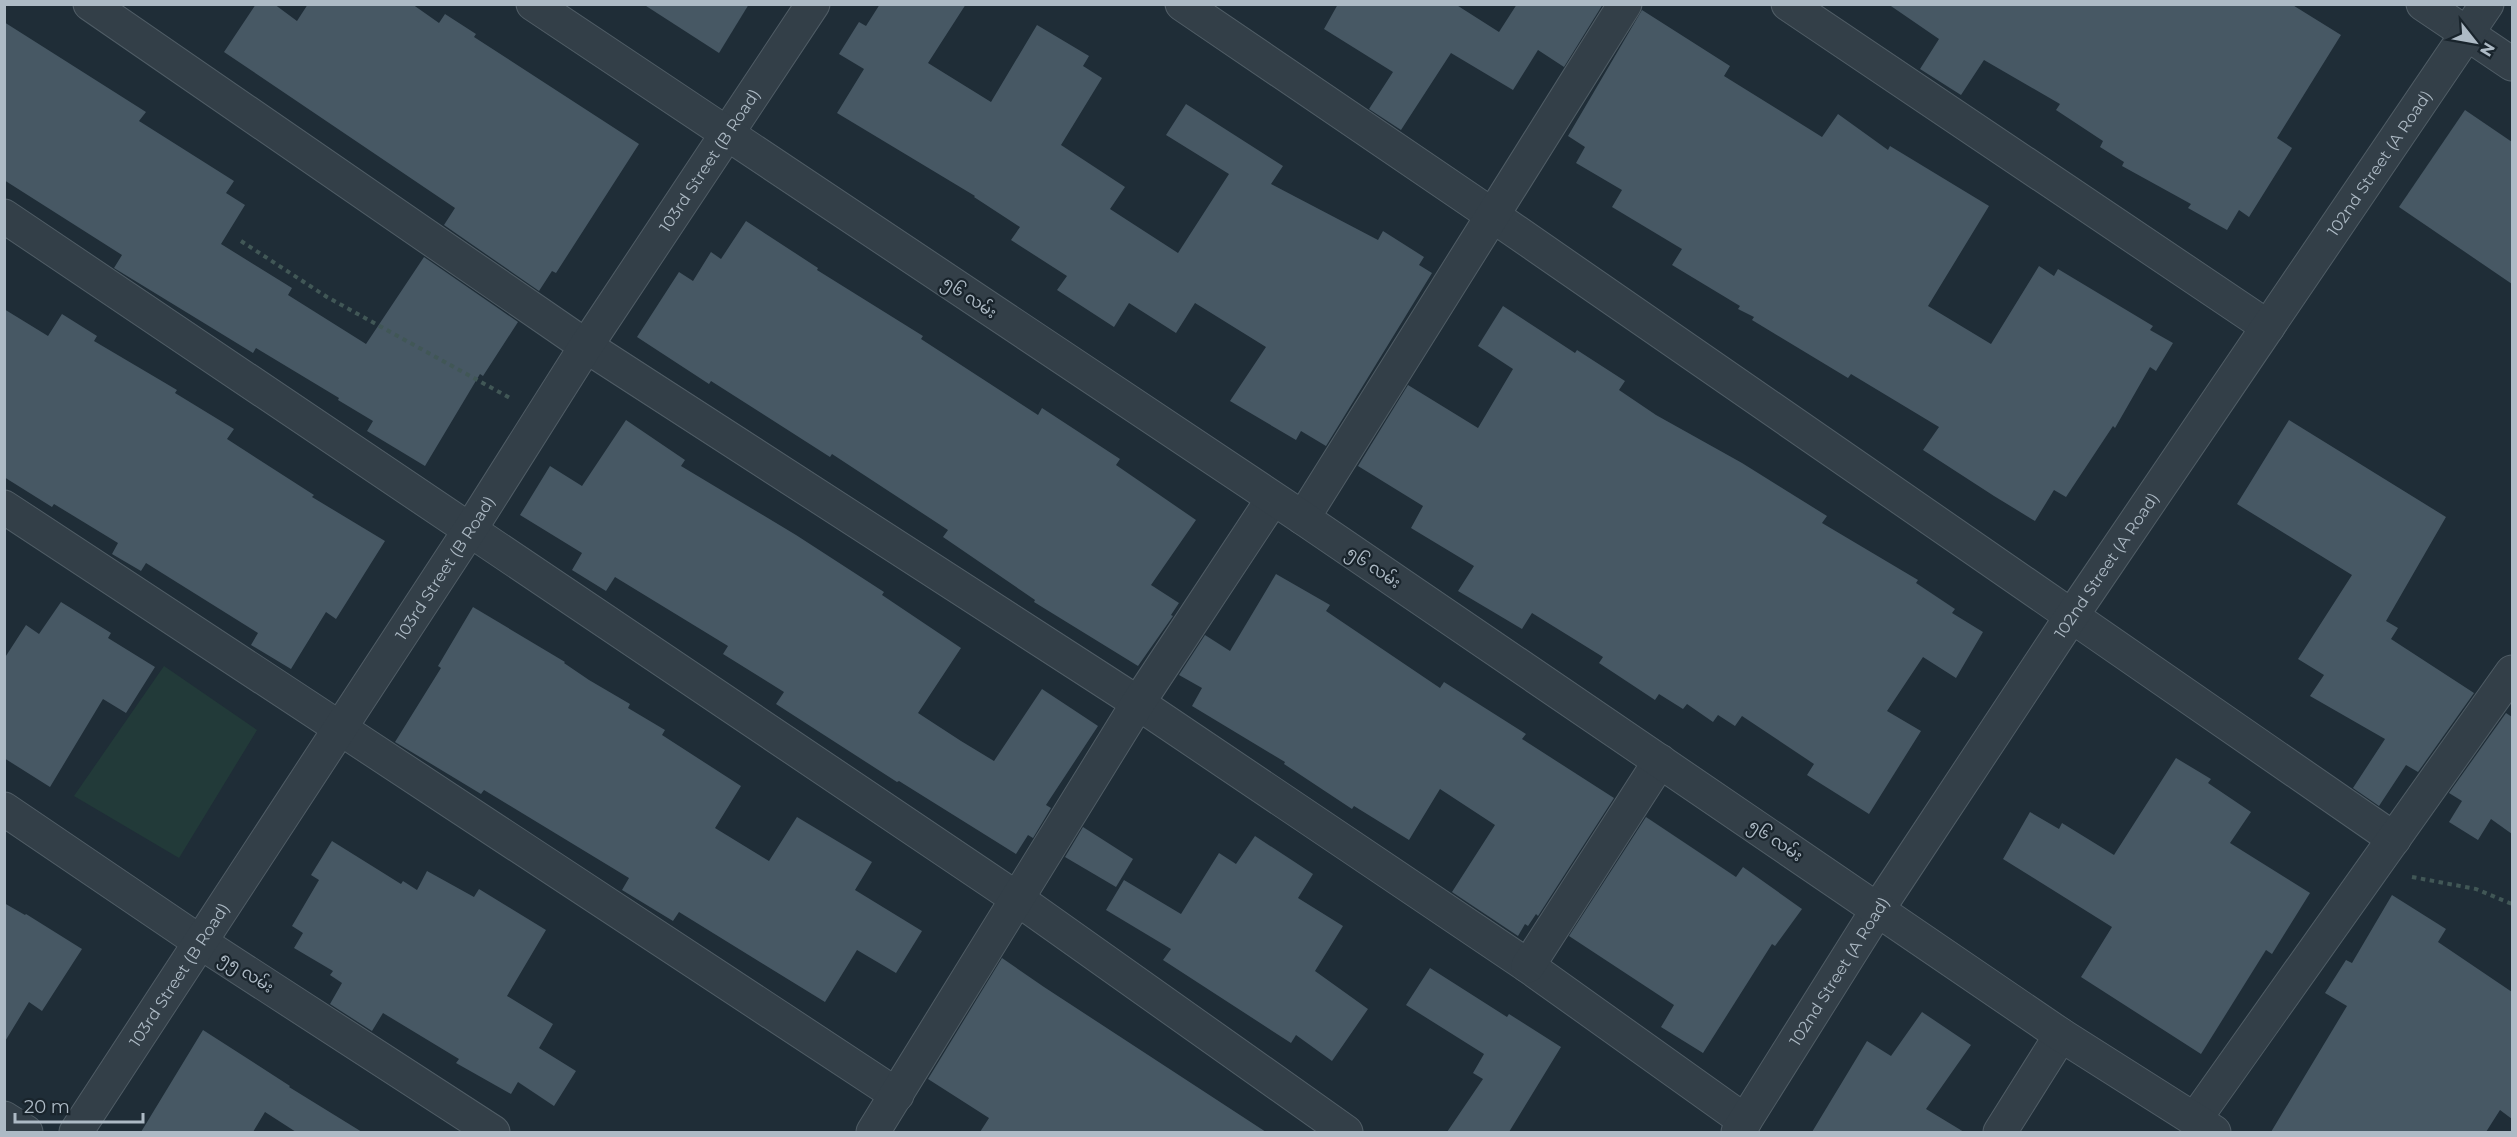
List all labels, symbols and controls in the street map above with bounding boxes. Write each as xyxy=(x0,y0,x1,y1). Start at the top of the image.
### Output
north arrow xyxy=(2445,12,2505,72)
text: N xyxy=(2476,39,2499,60)
street label: 103rd Street (B Road) xyxy=(655,85,764,236)
street label: 102nd Street (A Road) xyxy=(2323,87,2436,240)
street label: ၅၆ လမ်း xyxy=(937,271,1001,326)
street label: 102nd Street (A Road) xyxy=(2051,489,2163,642)
street label: 103rd Street (B Road) xyxy=(391,493,499,644)
street label: ၅၆ လမ်း xyxy=(1341,541,1405,596)
street label: ၅၆ လမ်း xyxy=(1743,814,1807,869)
street label: 102nd Street (A Road) xyxy=(1786,893,1893,1049)
street label: 103rd Street (B Road) xyxy=(125,900,233,1050)
street label: ၅၅ လမ်း xyxy=(214,946,278,1000)
scale bar xyxy=(15,1086,142,1124)
text: 20 m xyxy=(24,1096,70,1118)

